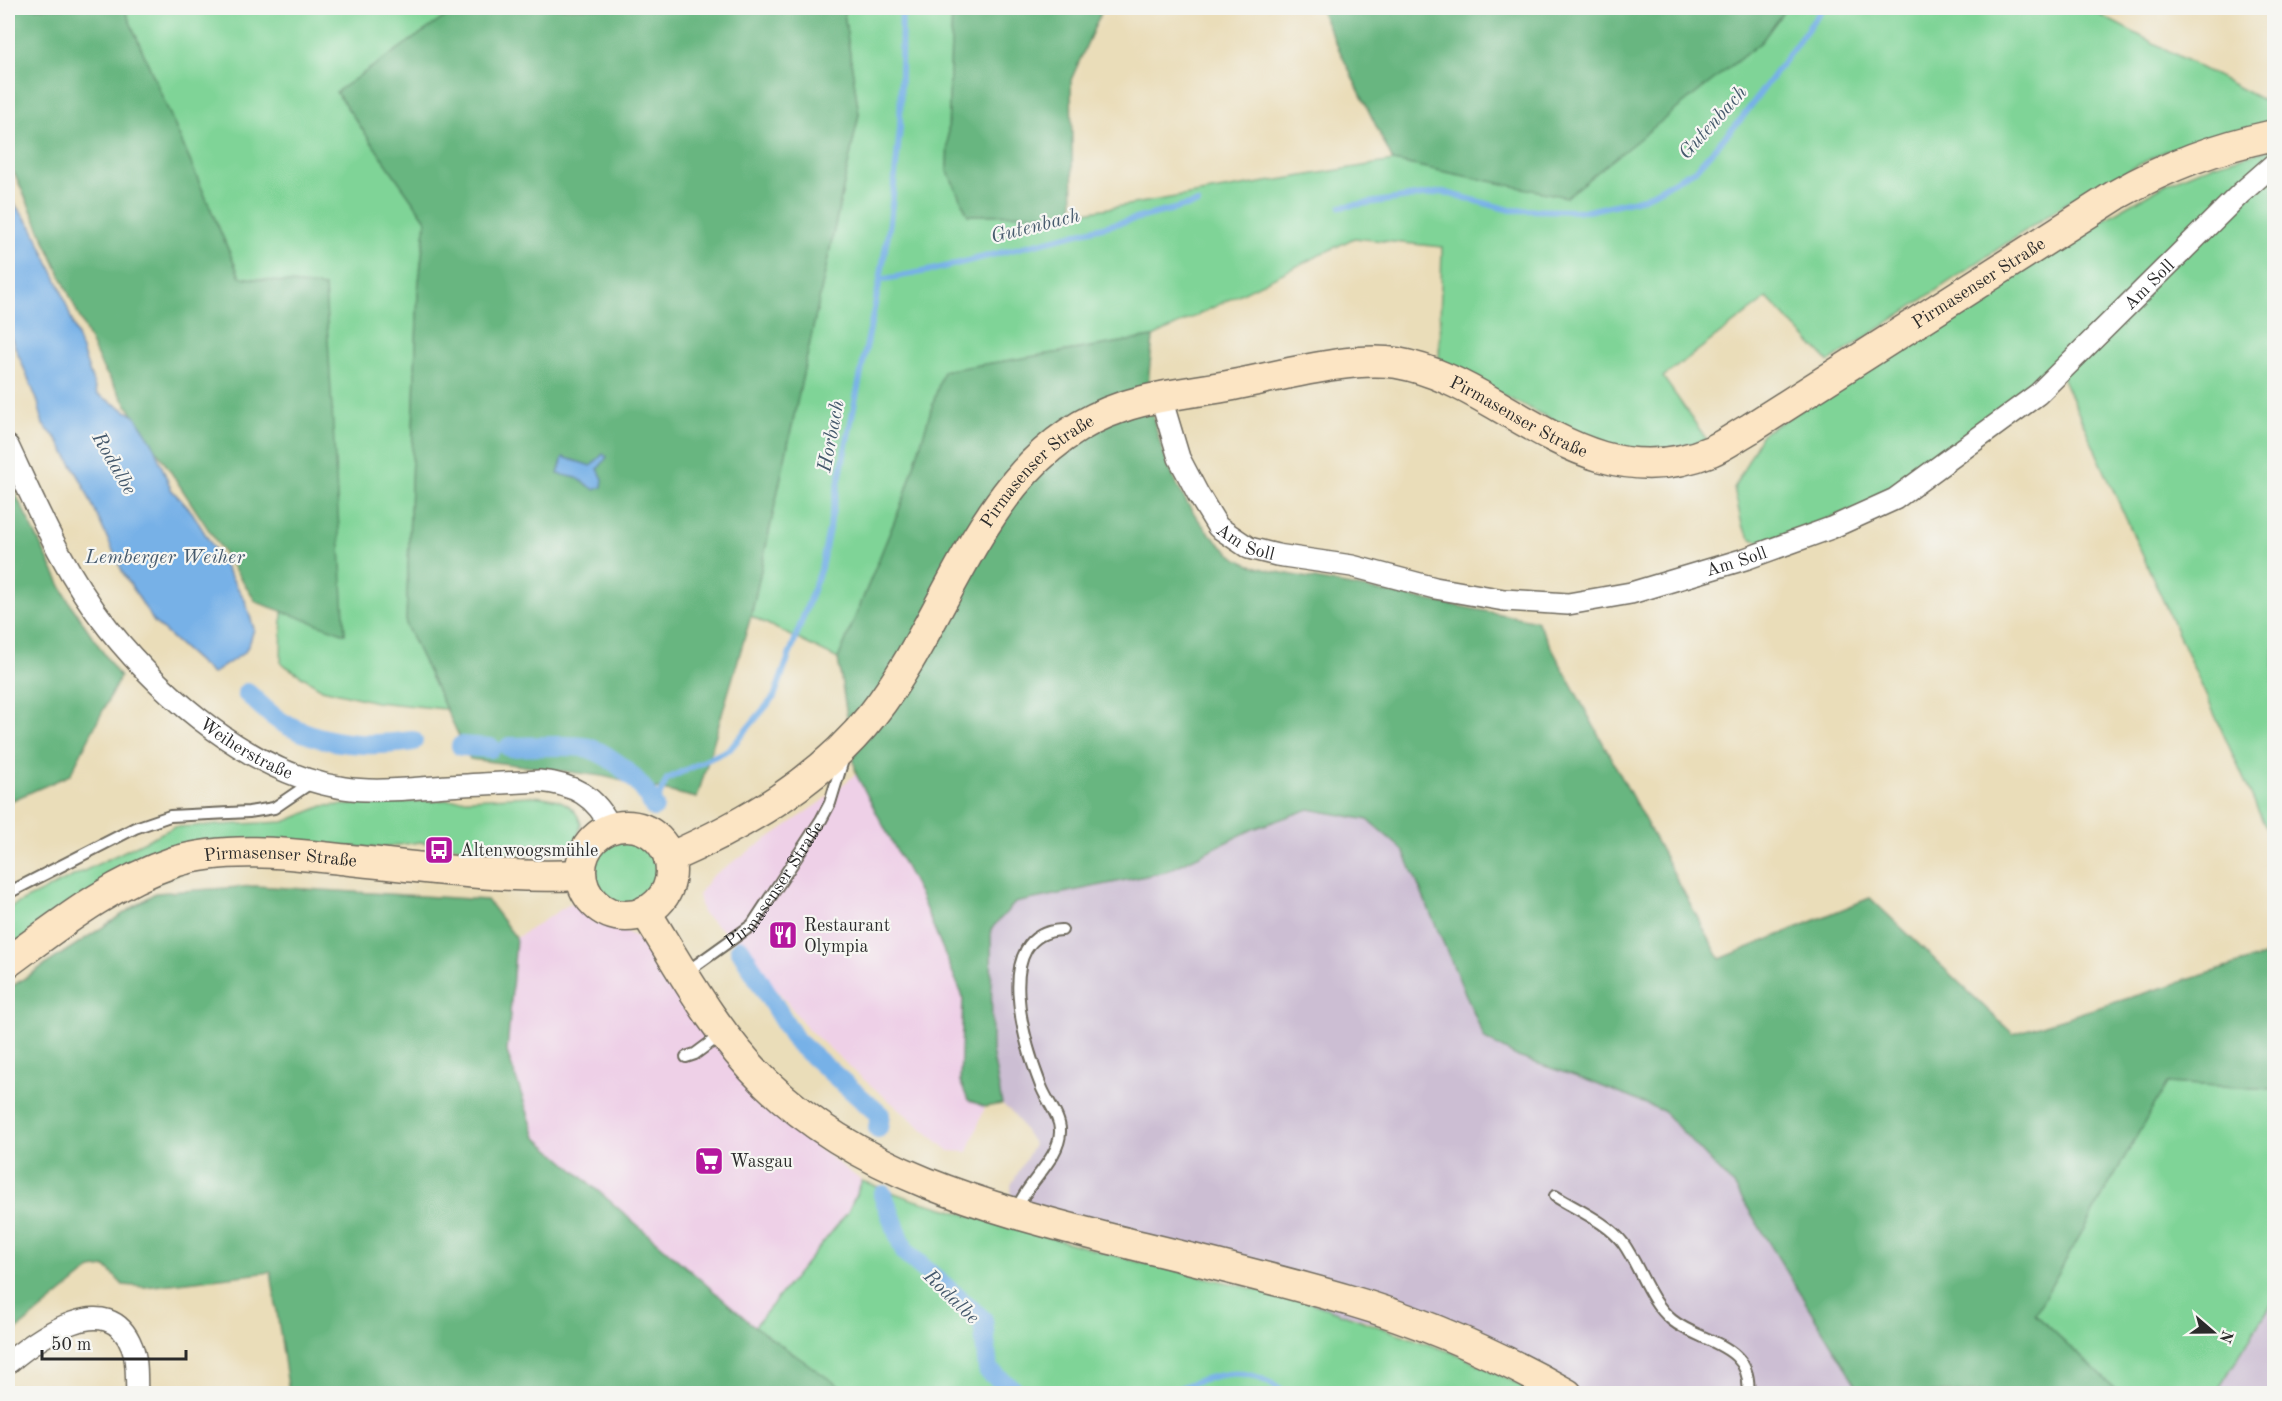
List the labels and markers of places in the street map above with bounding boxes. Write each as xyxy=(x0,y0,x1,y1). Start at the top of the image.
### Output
bus stop icon: Altenwoogsmühle xyxy=(423,834,455,866)
place label: Altenwoogsmühle xyxy=(460,842,598,860)
place label: Restaurant Olympia xyxy=(804,917,890,956)
restaurant icon: Restaurant Olympia xyxy=(767,919,799,951)
supermarket icon: Wasgau xyxy=(693,1145,725,1177)
place label: Wasgau xyxy=(730,1153,793,1171)

